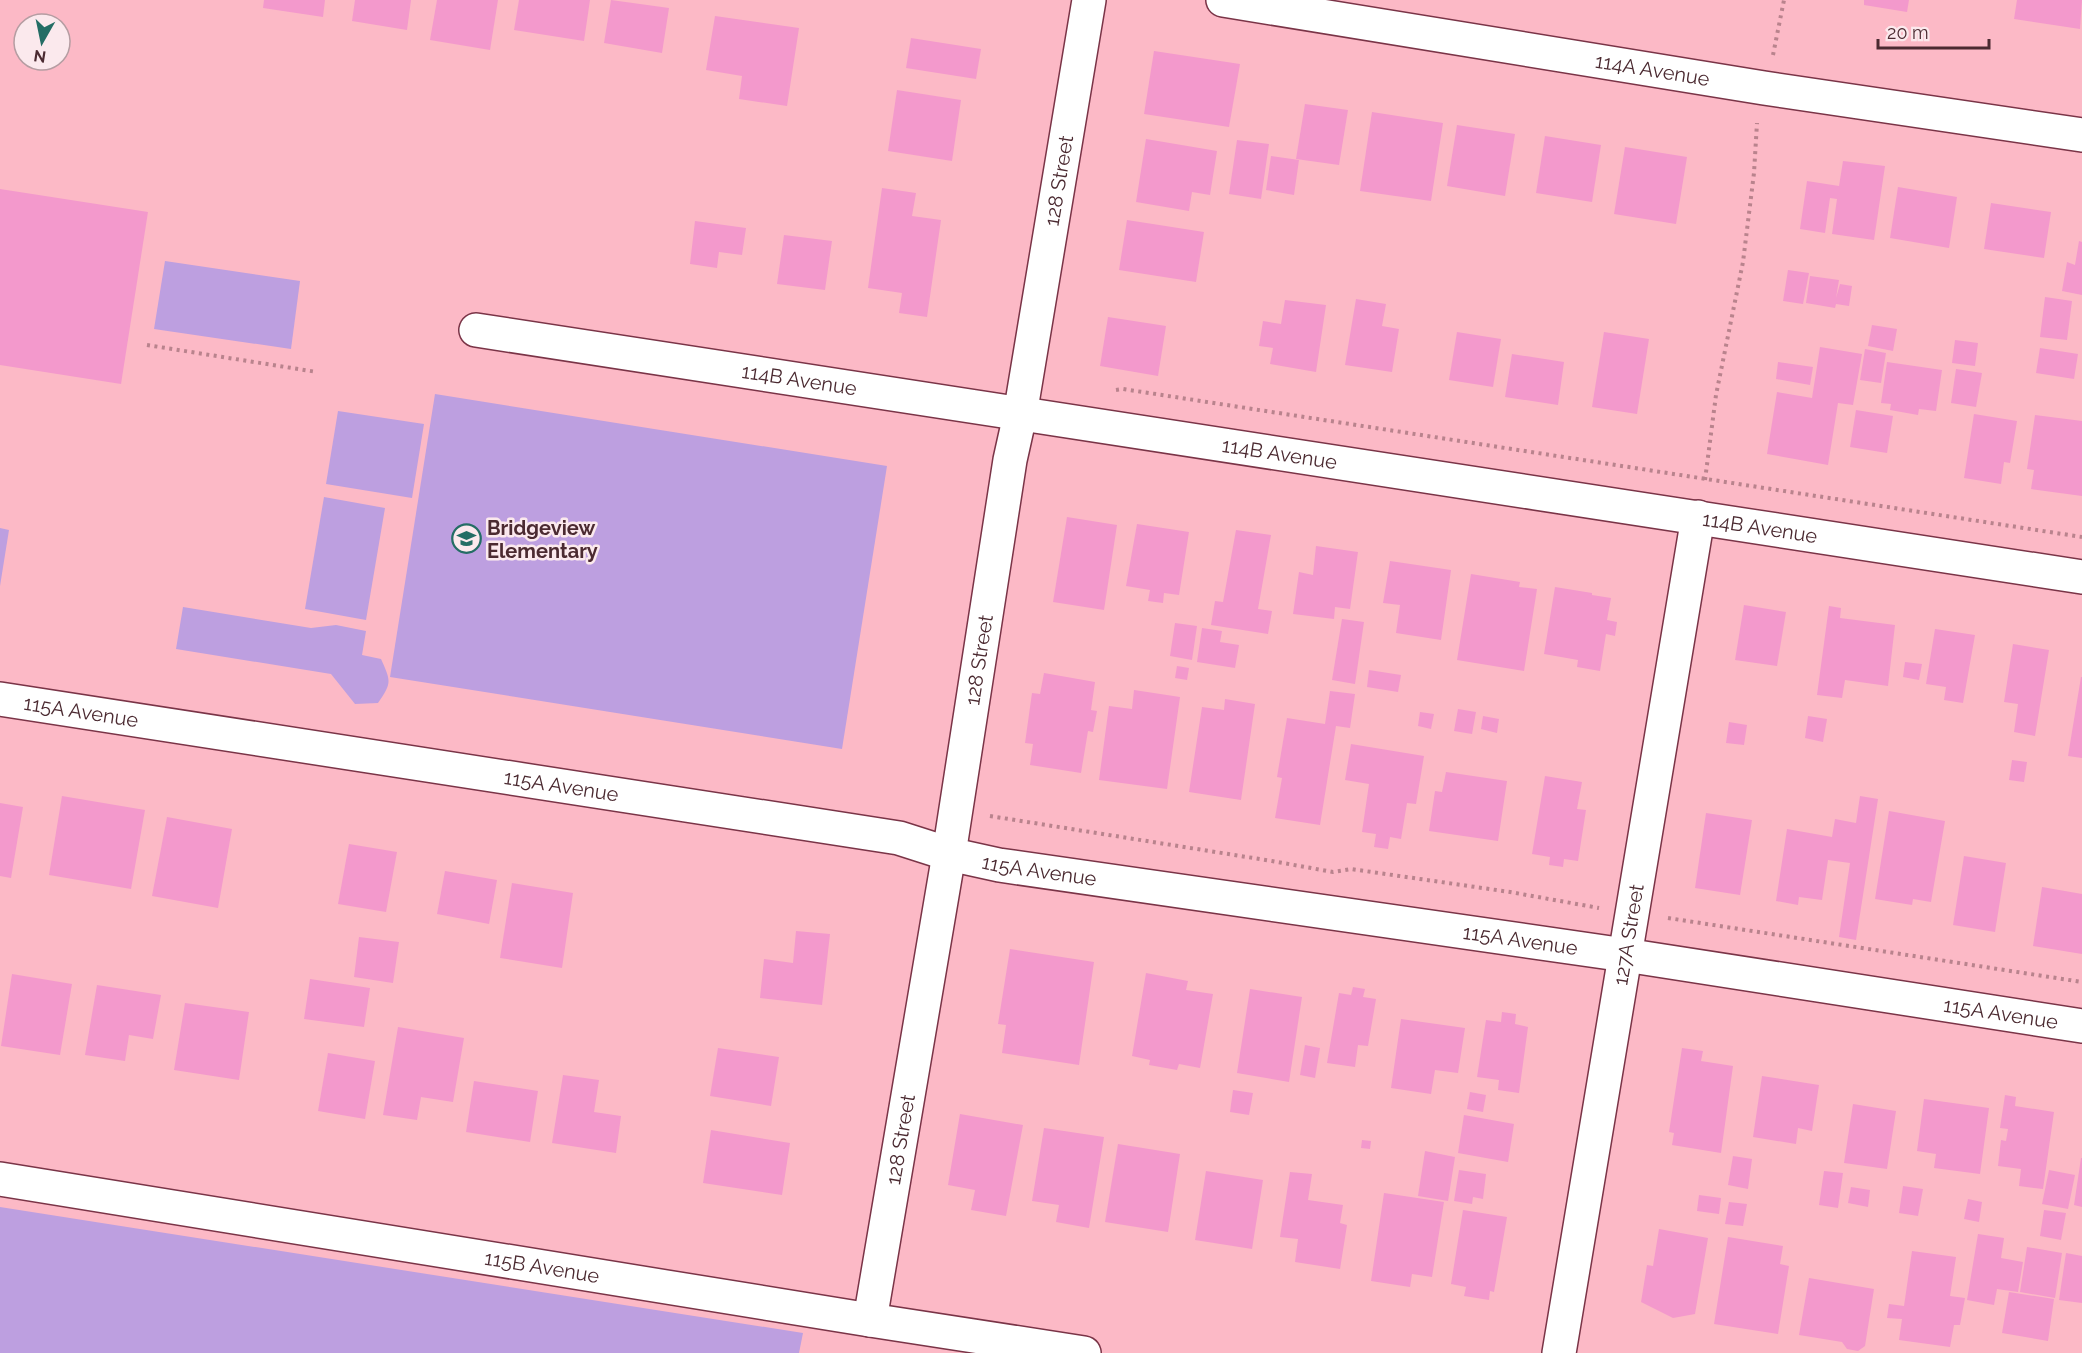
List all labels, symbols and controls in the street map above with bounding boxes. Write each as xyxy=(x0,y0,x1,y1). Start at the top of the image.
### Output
north arrow xyxy=(12,12,72,72)
scale bar xyxy=(1878,12,1989,50)
text: 20 m xyxy=(1887,22,1929,43)
text: N xyxy=(32,46,47,67)
street label: 114A Avenue xyxy=(1593,49,1712,91)
street label: 128 Street xyxy=(1040,133,1078,228)
street label: 114B Avenue xyxy=(740,359,859,400)
street label: 114B Avenue xyxy=(1220,433,1339,474)
street label: 114B Avenue xyxy=(1701,507,1819,548)
place label: Bridgeview Elementary xyxy=(487,516,598,563)
school or university icon: Bridgeview Elementary xyxy=(450,523,482,555)
street label: 128 Street xyxy=(960,613,998,707)
street label: 115A Avenue xyxy=(22,691,140,732)
street label: 115A Avenue xyxy=(502,765,621,807)
street label: 115A Avenue xyxy=(980,850,1098,891)
street label: 127A Street xyxy=(1608,882,1649,987)
street label: 115A Avenue xyxy=(1461,920,1579,960)
street label: 115A Avenue xyxy=(1942,993,2060,1034)
street label: 128 Street xyxy=(881,1092,920,1187)
street label: 115B Avenue xyxy=(483,1246,601,1288)

